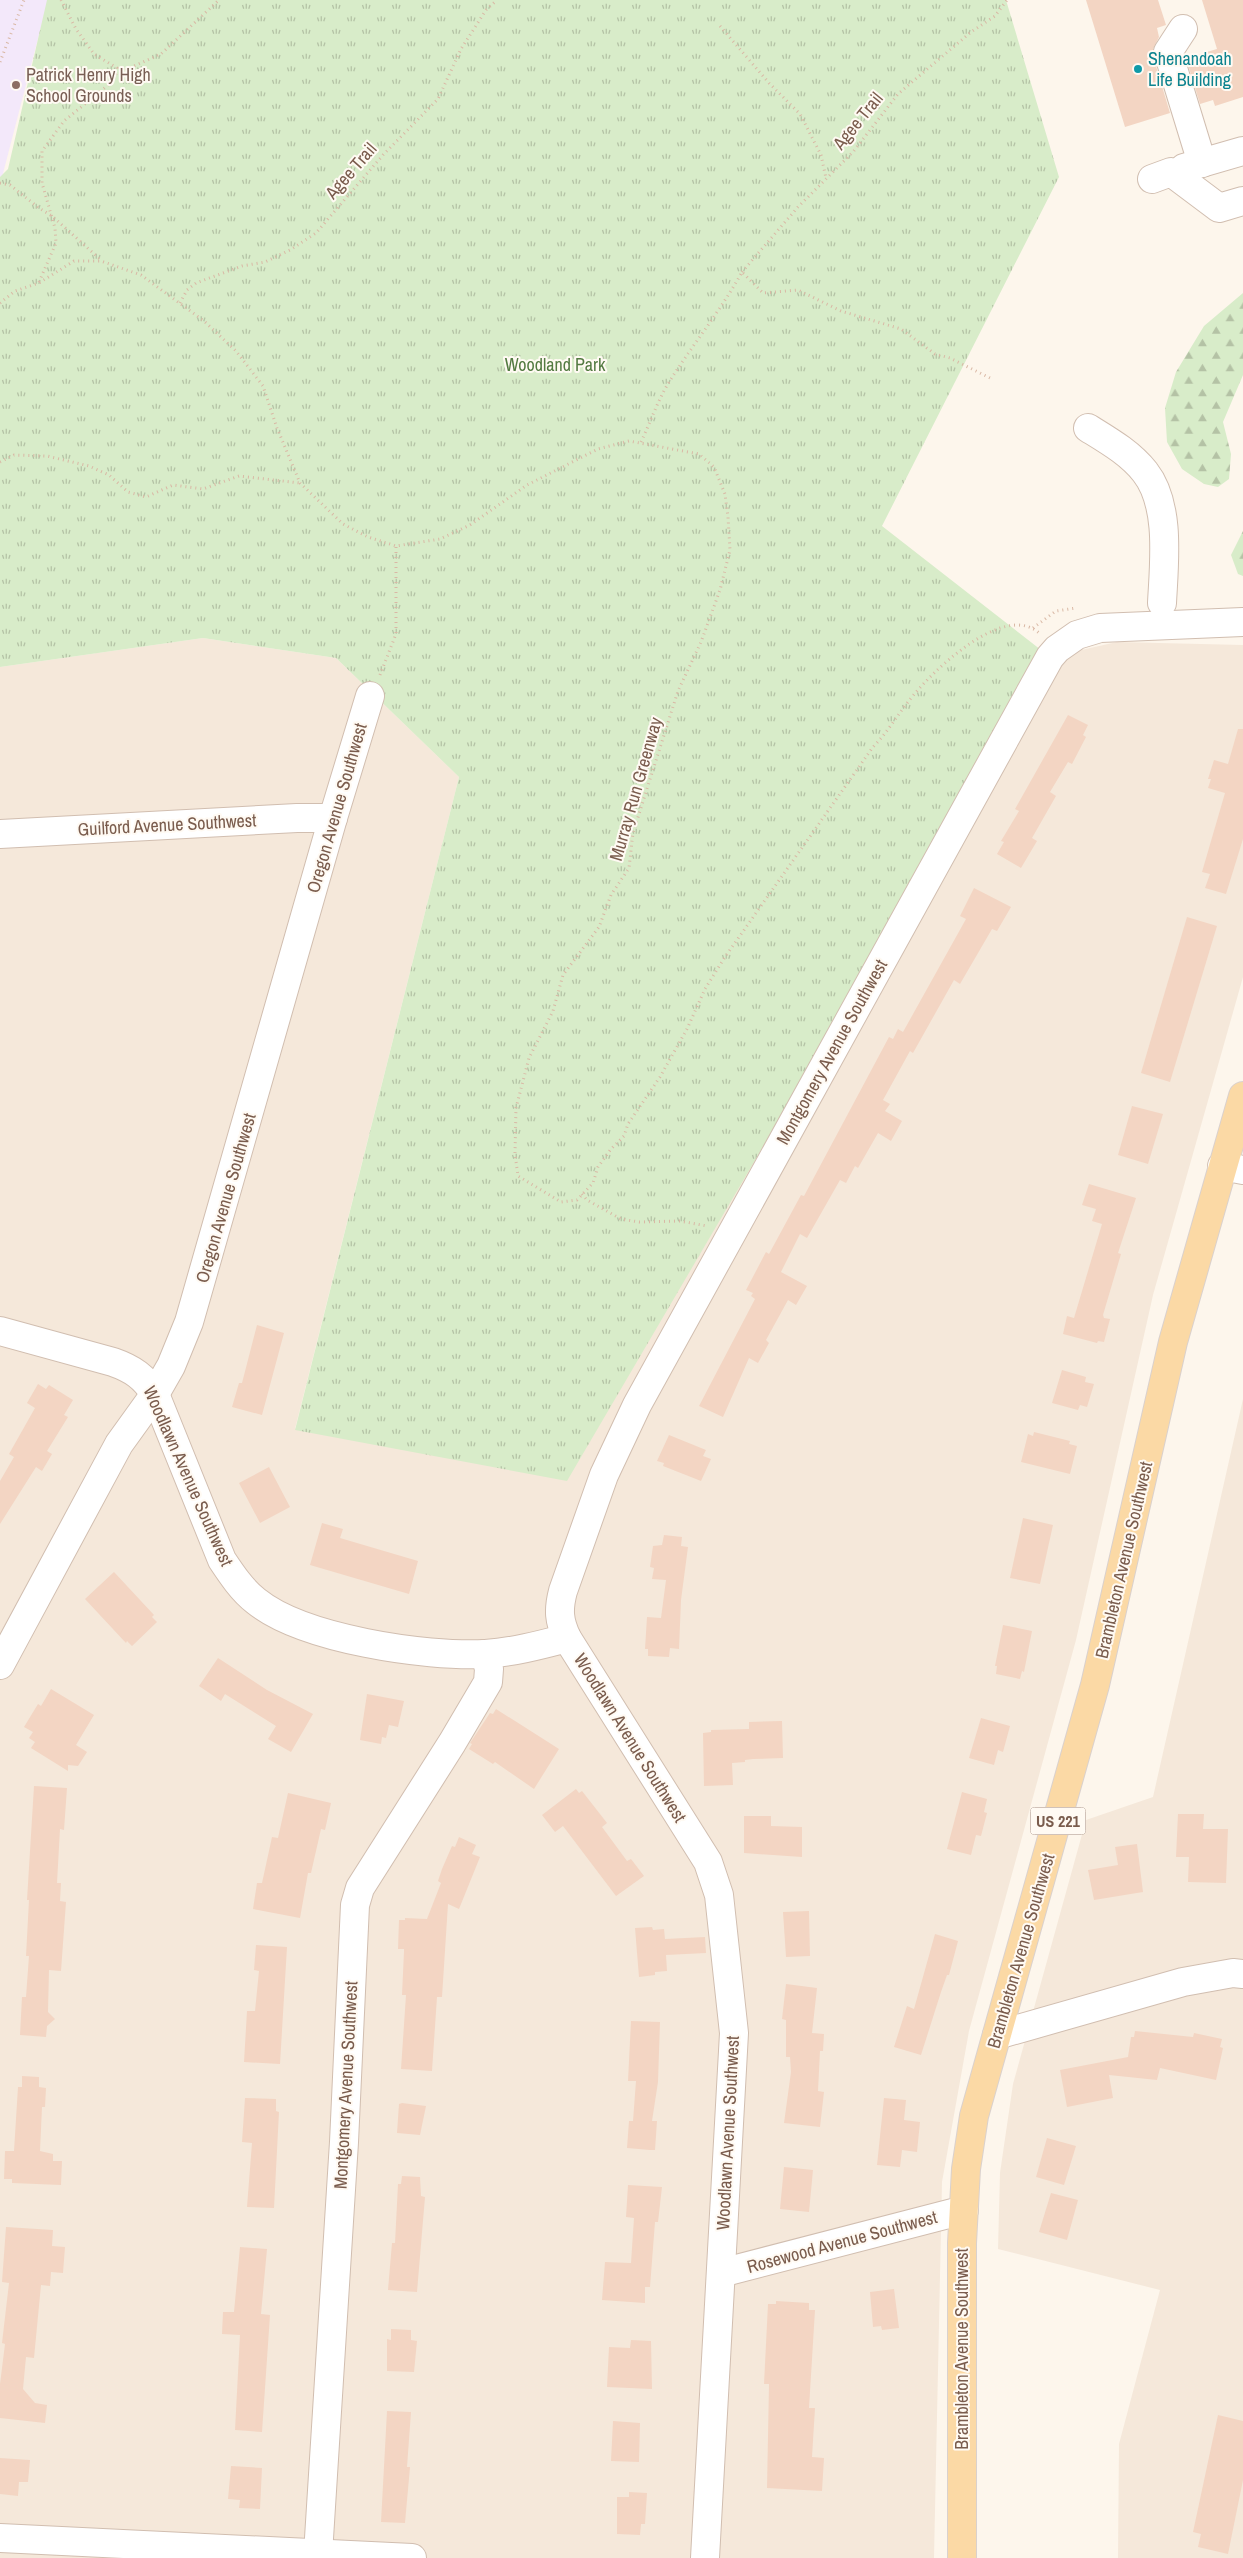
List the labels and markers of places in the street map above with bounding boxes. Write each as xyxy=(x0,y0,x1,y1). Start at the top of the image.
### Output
place label: Shenandoah Life Building xyxy=(1148,46,1232,92)
place label: Patrick Henry High School Grounds xyxy=(26,62,151,108)
marker: Shenandoah Life Building xyxy=(1132,63,1144,75)
marker: Patrick Henry High School Grounds xyxy=(10,79,22,91)

